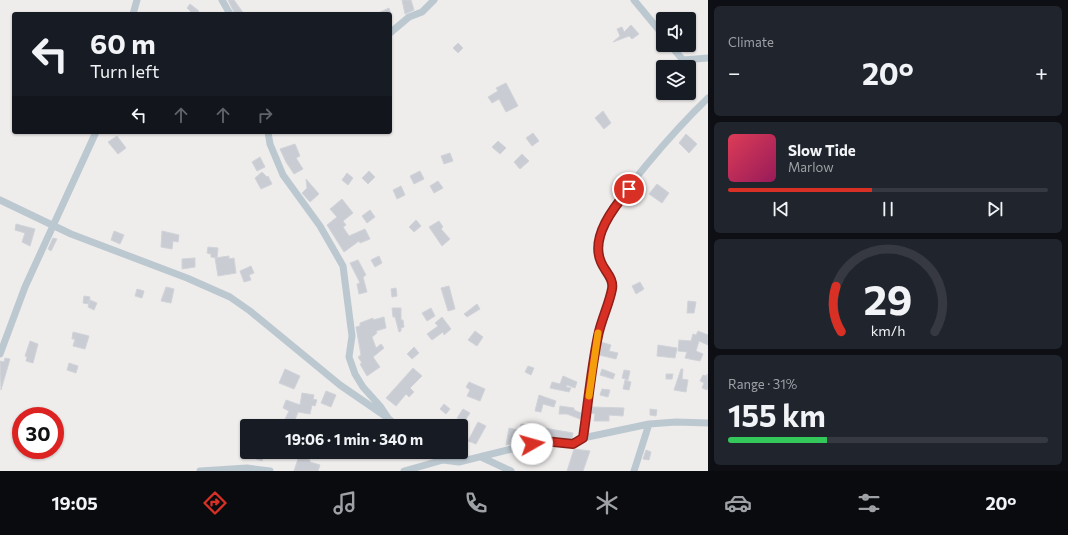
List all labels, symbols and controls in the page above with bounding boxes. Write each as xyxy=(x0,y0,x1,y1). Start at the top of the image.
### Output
map controls xyxy=(656,12,696,100)
button: sound xyxy=(656,12,696,52)
text: 60 m xyxy=(90,26,156,60)
icon: left xyxy=(24,28,76,80)
text: Climate xyxy=(728,34,774,50)
text: 20° xyxy=(862,54,914,91)
text: − xyxy=(728,59,741,86)
text: + xyxy=(1035,59,1048,86)
text: Turn left xyxy=(90,60,159,82)
button: layers xyxy=(656,60,696,100)
icon: left xyxy=(128,104,150,126)
icon: ahead xyxy=(170,104,192,126)
icon: ahead xyxy=(212,104,234,126)
icon: right xyxy=(254,104,276,126)
text: Slow Tide xyxy=(788,141,856,159)
text: Marlow xyxy=(788,159,834,175)
pin xyxy=(612,172,646,206)
icon: arrive xyxy=(618,178,640,200)
icon: previous xyxy=(770,198,792,220)
icon: pause xyxy=(877,198,899,220)
icon: next xyxy=(984,198,1006,220)
text: 29 xyxy=(863,272,913,323)
text: km/h xyxy=(871,320,905,338)
text: Range · 31% xyxy=(728,376,797,392)
text: 155 km xyxy=(728,396,826,433)
speed limit sign: 30 xyxy=(12,407,64,459)
position arrow xyxy=(511,423,553,465)
text: 19:06 · 1 min · 340 m xyxy=(285,430,423,448)
icon: directions xyxy=(201,489,229,517)
icon: music xyxy=(331,489,359,517)
icon: phone xyxy=(462,489,490,517)
icon: climate xyxy=(593,489,621,517)
icon: car xyxy=(724,489,752,517)
icon: filters xyxy=(855,489,883,517)
text: 19:05 xyxy=(51,492,98,514)
text: 20° xyxy=(985,492,1017,514)

